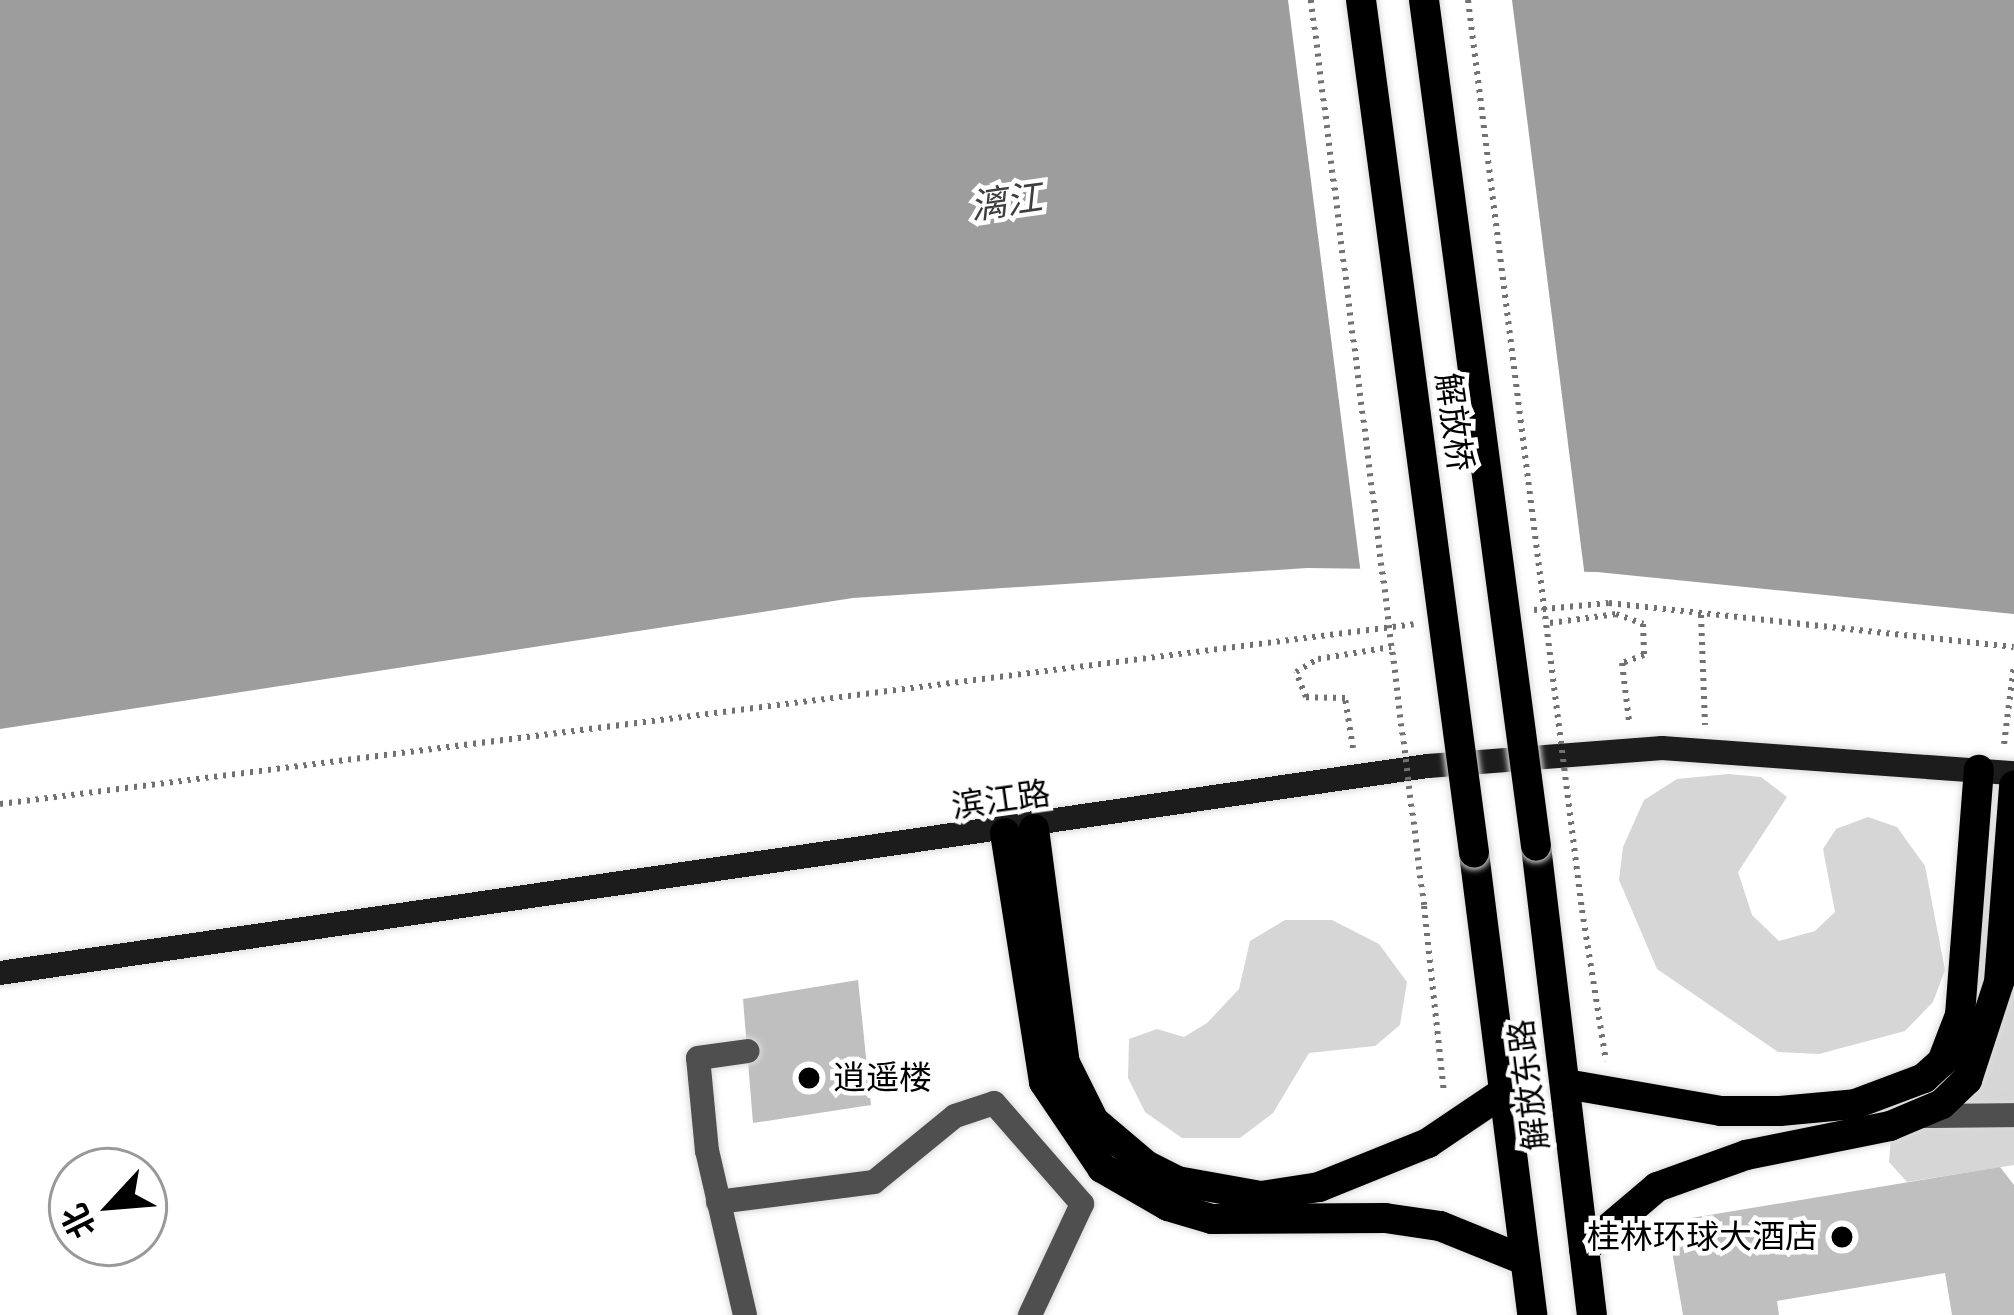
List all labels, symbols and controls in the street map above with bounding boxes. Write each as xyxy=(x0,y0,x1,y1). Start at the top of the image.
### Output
water label: 漓江 xyxy=(967,176,1045,228)
street label: 解放桥 xyxy=(1428,370,1480,474)
street label: 滨江路 xyxy=(949,774,1053,826)
street label: 解放东路 xyxy=(1501,1017,1557,1153)
place label: 逍遥楼 xyxy=(833,1058,932,1098)
marker: 逍遥楼 xyxy=(796,1065,822,1091)
north arrow xyxy=(48,1147,168,1267)
text: 北 xyxy=(54,1198,103,1245)
place label: 桂林环球大酒店 xyxy=(1587,1217,1818,1257)
marker: 桂林环球大酒店 xyxy=(1829,1224,1855,1250)

